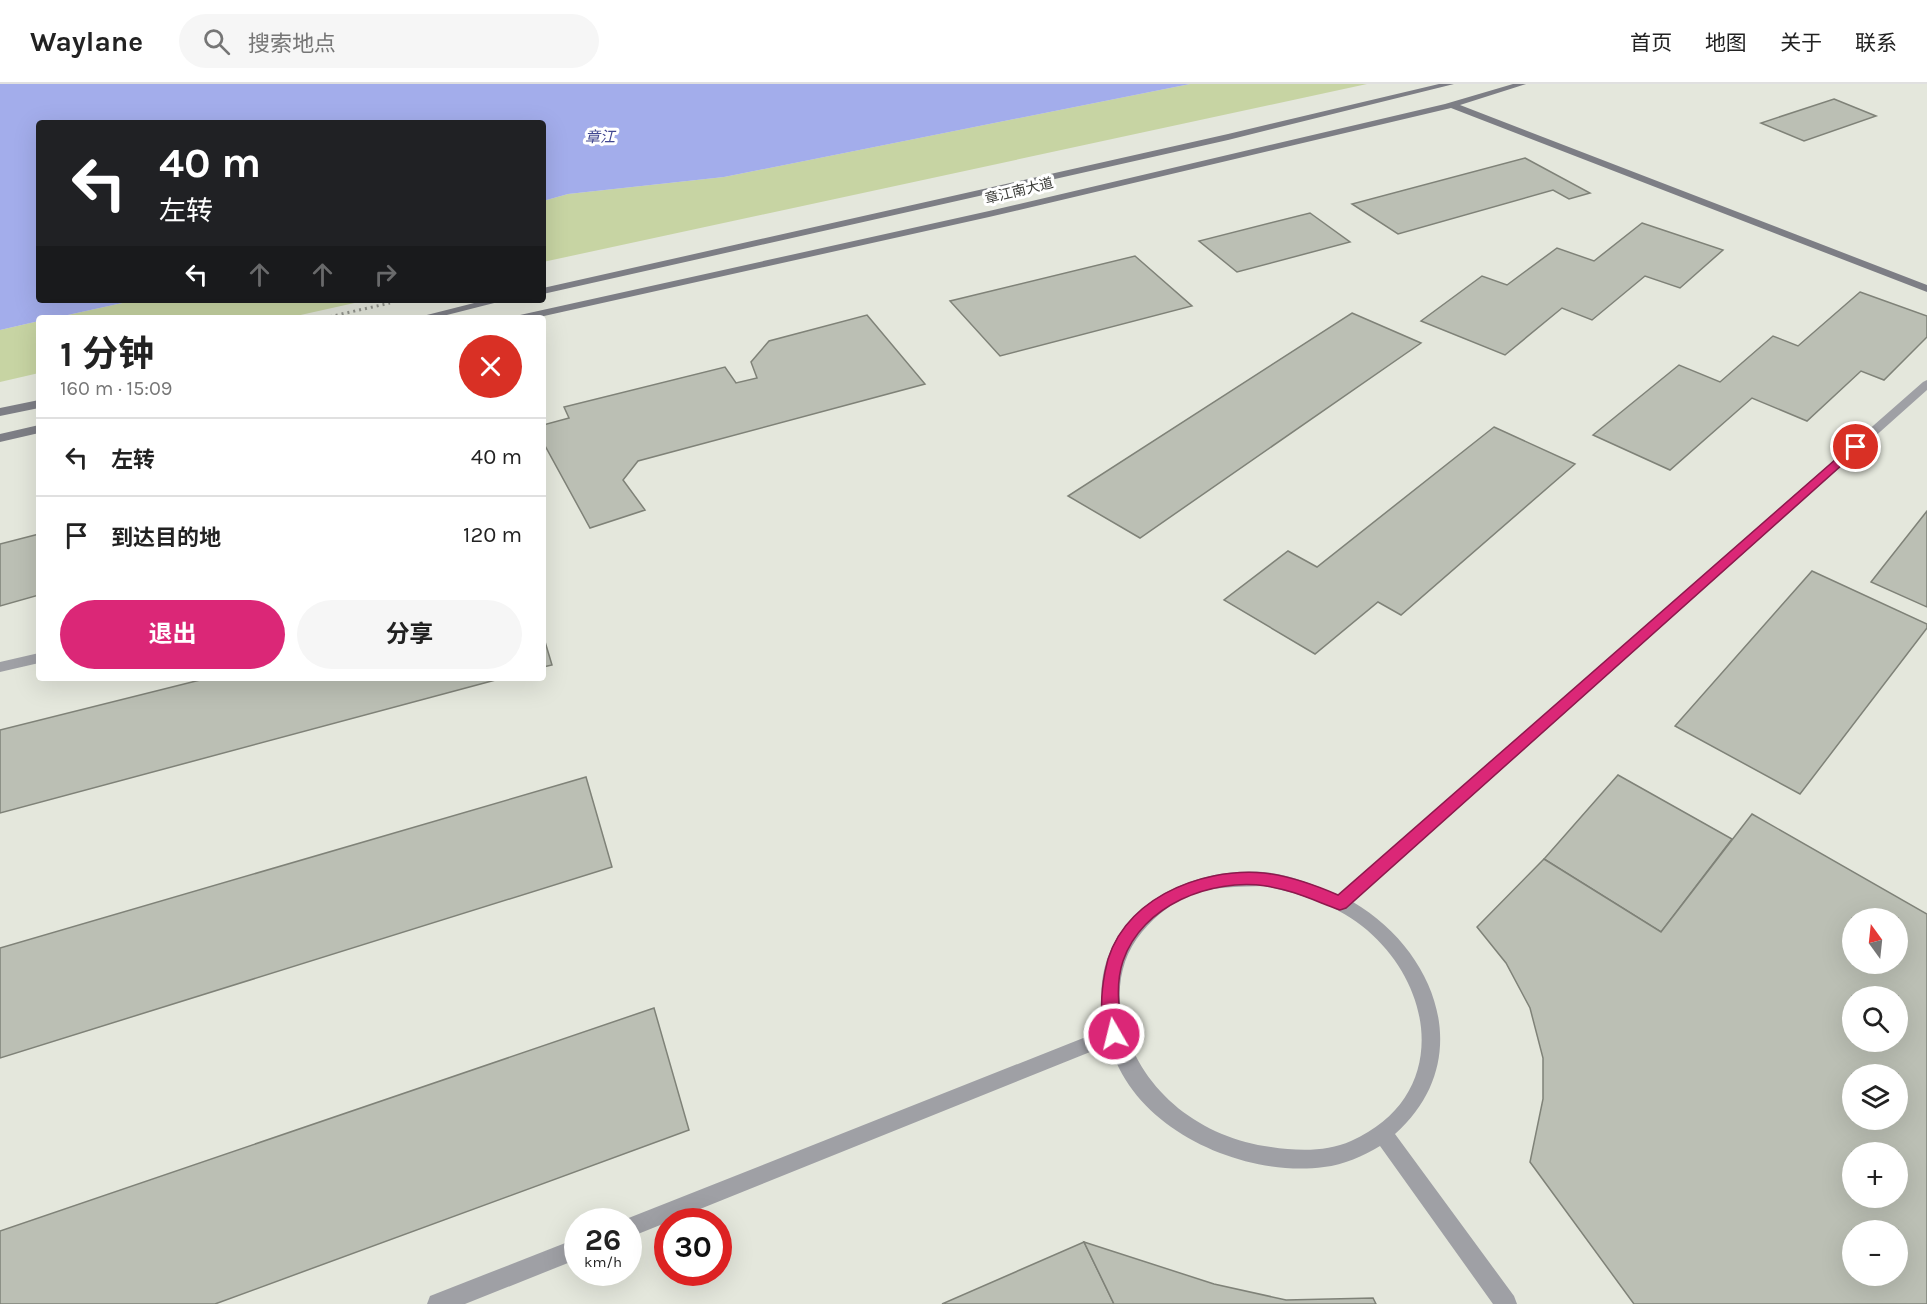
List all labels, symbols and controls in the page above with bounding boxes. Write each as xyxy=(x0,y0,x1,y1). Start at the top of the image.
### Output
search box xyxy=(179,14,599,68)
text: Waylane xyxy=(30,25,143,58)
icon: search xyxy=(200,25,233,58)
text: 搜索地点 xyxy=(248,31,336,57)
text: 首页 xyxy=(1630,31,1672,55)
text: 地图 xyxy=(1705,31,1747,55)
text: 关于 xyxy=(1780,31,1822,55)
text: 联系 xyxy=(1855,31,1897,55)
water label: 章江 xyxy=(585,128,617,146)
text: 40 m xyxy=(159,138,261,188)
icon: left xyxy=(60,144,138,222)
street label: 章江南大道 xyxy=(983,174,1055,208)
text: 左转 xyxy=(159,195,213,227)
icon: left xyxy=(180,258,213,291)
icon: ahead xyxy=(243,258,276,291)
icon: ahead xyxy=(306,258,339,291)
icon: right xyxy=(369,258,402,291)
text: 1 分钟 xyxy=(60,333,154,375)
button: close xyxy=(459,335,522,398)
text: 160 m · 15:09 xyxy=(60,377,172,400)
pin xyxy=(1830,421,1881,472)
icon: arrive xyxy=(1839,430,1872,463)
icon: left xyxy=(60,441,93,474)
text: 40 m xyxy=(471,444,522,470)
text: 左转 xyxy=(111,447,155,473)
icon: arrive xyxy=(60,519,93,552)
text: 120 m xyxy=(463,522,522,548)
text: 到达目的地 xyxy=(111,525,221,551)
button: 退出 xyxy=(60,600,285,669)
button: 分享 xyxy=(297,600,522,669)
north arrow xyxy=(1842,908,1908,974)
map controls xyxy=(1842,908,1908,1286)
button: search xyxy=(1842,986,1908,1052)
position arrow xyxy=(1082,1002,1146,1066)
button: layers xyxy=(1842,1064,1908,1130)
button: + xyxy=(1842,1142,1908,1208)
speed limit sign: 30 xyxy=(654,1208,732,1286)
button: − xyxy=(1842,1220,1908,1286)
text: 26 xyxy=(585,1222,621,1258)
text: km/h xyxy=(584,1253,622,1271)

